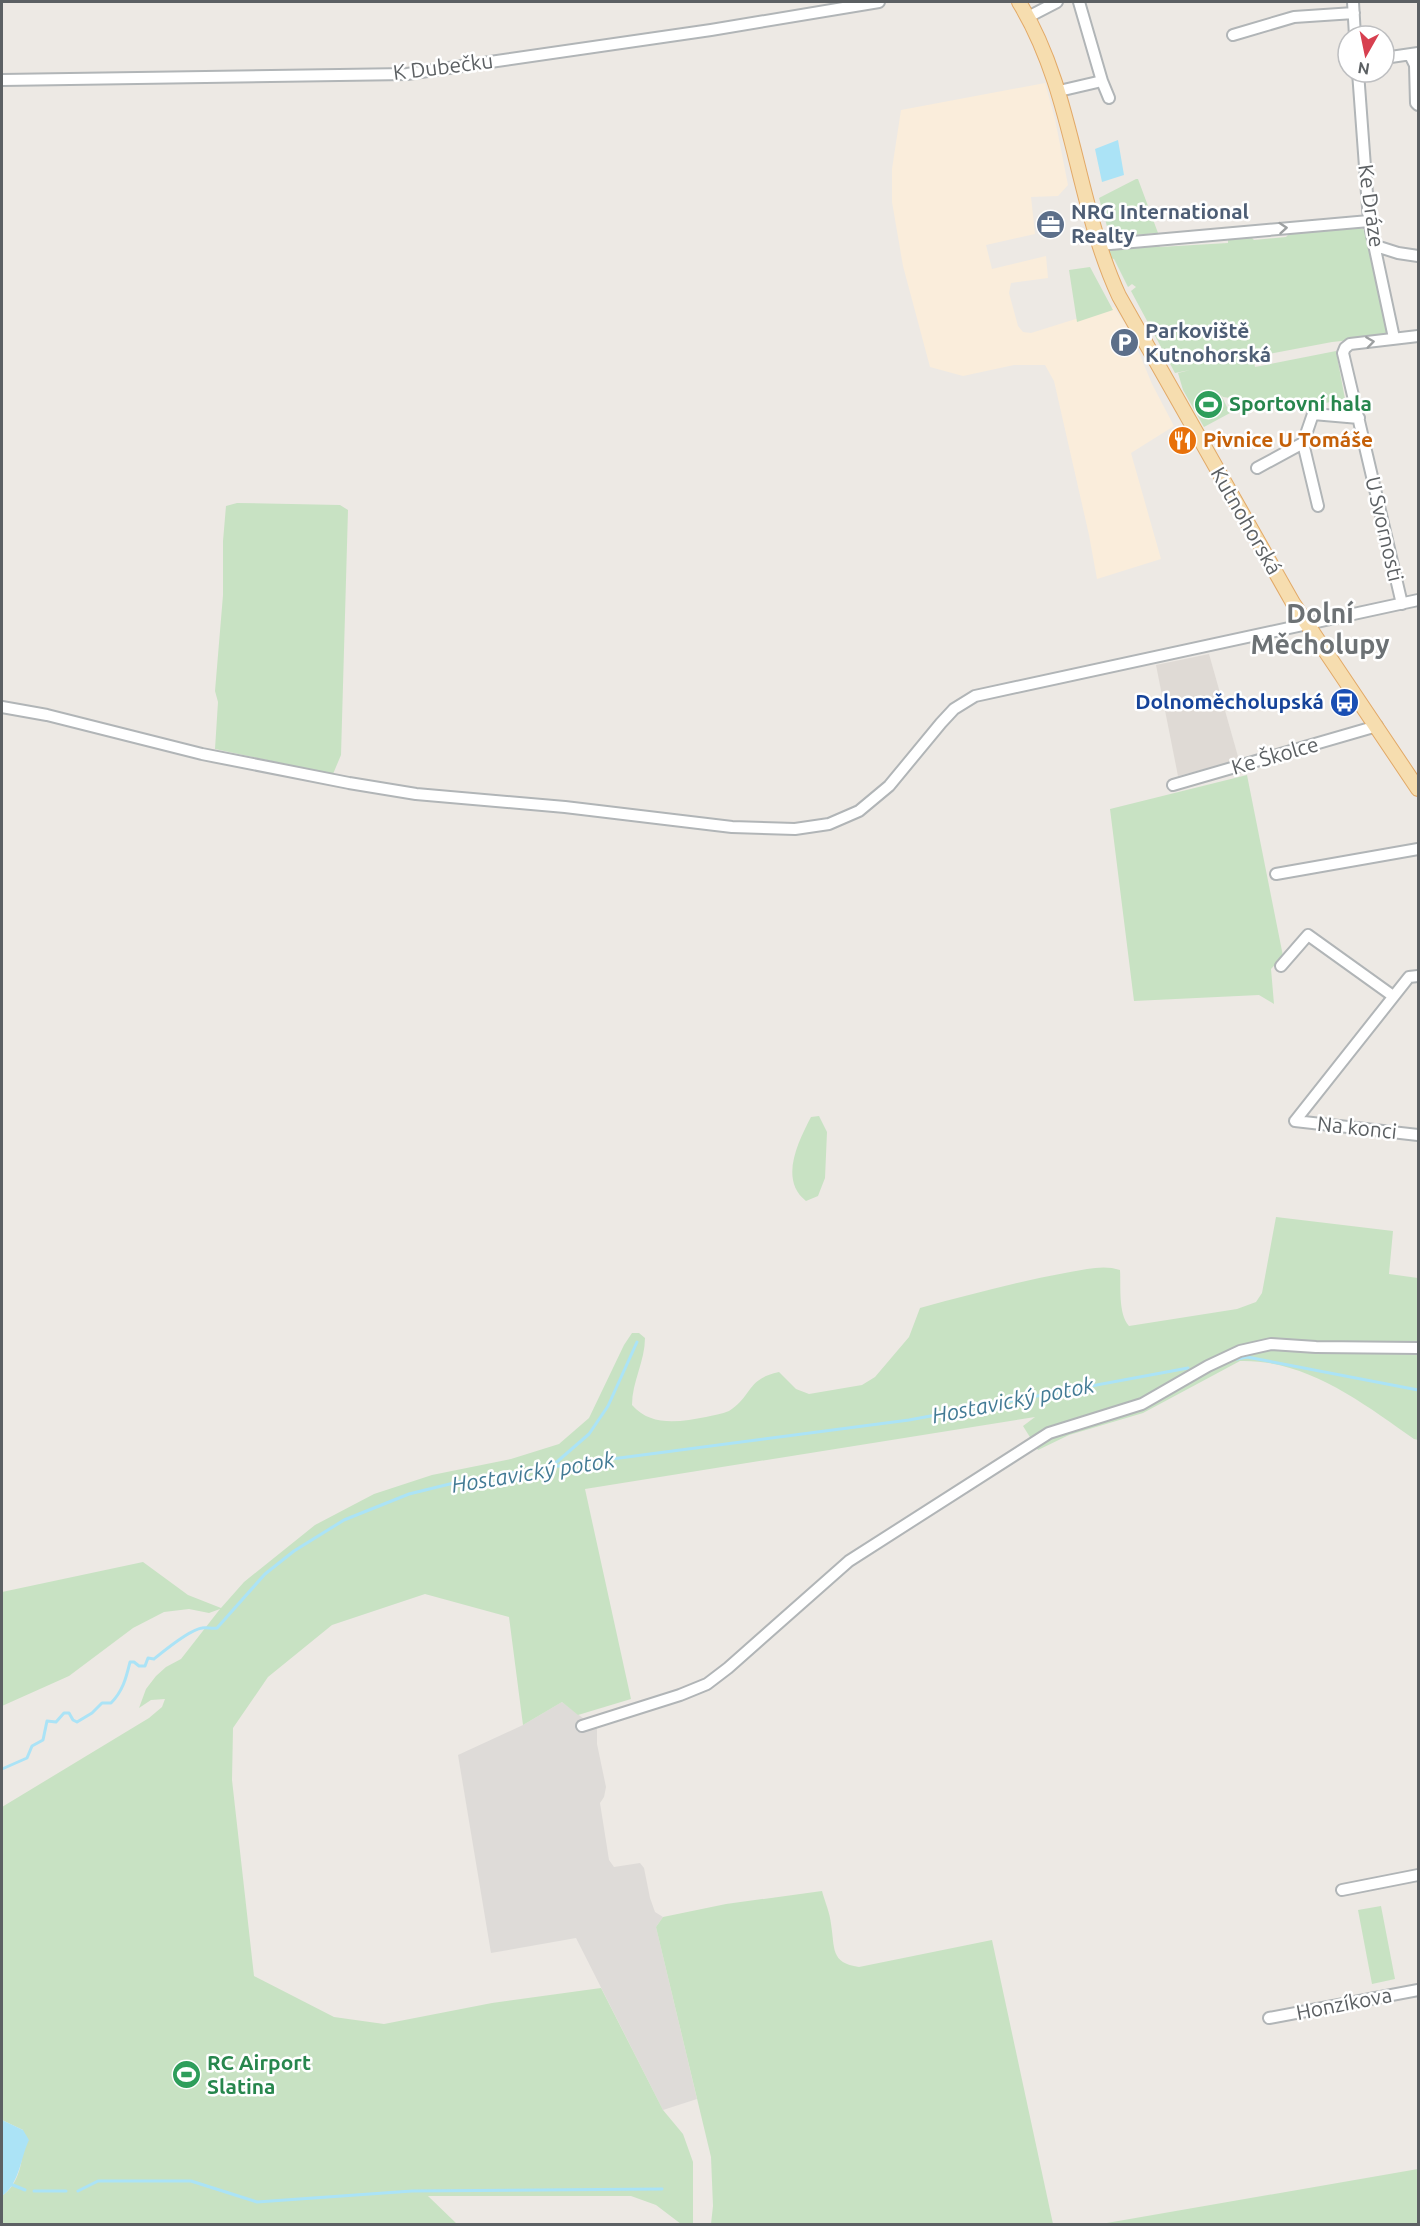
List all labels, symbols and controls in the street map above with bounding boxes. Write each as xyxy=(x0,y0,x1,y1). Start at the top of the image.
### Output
north arrow xyxy=(1336,24,1396,84)
street label: K Dubečku xyxy=(391,48,494,84)
text: N xyxy=(1356,59,1371,79)
street label: Ke Dráze xyxy=(1354,163,1390,249)
place label: NRG International Realty xyxy=(1071,199,1249,247)
office icon: NRG International Realty xyxy=(1034,208,1066,240)
one-way arrow xyxy=(1278,222,1287,235)
place label: Parkoviště Kutnohorská xyxy=(1145,318,1271,366)
parking icon: Parkoviště Kutnohorská xyxy=(1108,327,1140,359)
one-way arrow xyxy=(1366,336,1375,348)
sports icon: Sportovní hala xyxy=(1192,388,1224,420)
place label: Sportovní hala xyxy=(1229,391,1372,415)
restaurant icon: Pivnice U Tomáše xyxy=(1166,424,1198,456)
place label: Pivnice U Tomáše xyxy=(1203,427,1373,451)
street label: Kutnohorská xyxy=(1206,463,1287,578)
street label: U Svornosti xyxy=(1361,474,1409,584)
district label: Dolní Měcholupy xyxy=(1250,598,1390,659)
bus stop icon: Dolnoměcholupská xyxy=(1329,686,1361,718)
place label: Dolnoměcholupská xyxy=(1135,689,1324,713)
street label: Ke Školce xyxy=(1229,731,1321,779)
street label: Na konci xyxy=(1316,1111,1398,1143)
water label: Hostavický potok xyxy=(930,1371,1097,1428)
water label: Hostavický potok xyxy=(450,1446,617,1497)
street label: Honzíkova xyxy=(1294,1982,1394,2024)
place label: RC Airport Slatina xyxy=(207,2050,311,2098)
sports icon: RC Airport Slatina xyxy=(170,2059,202,2091)

